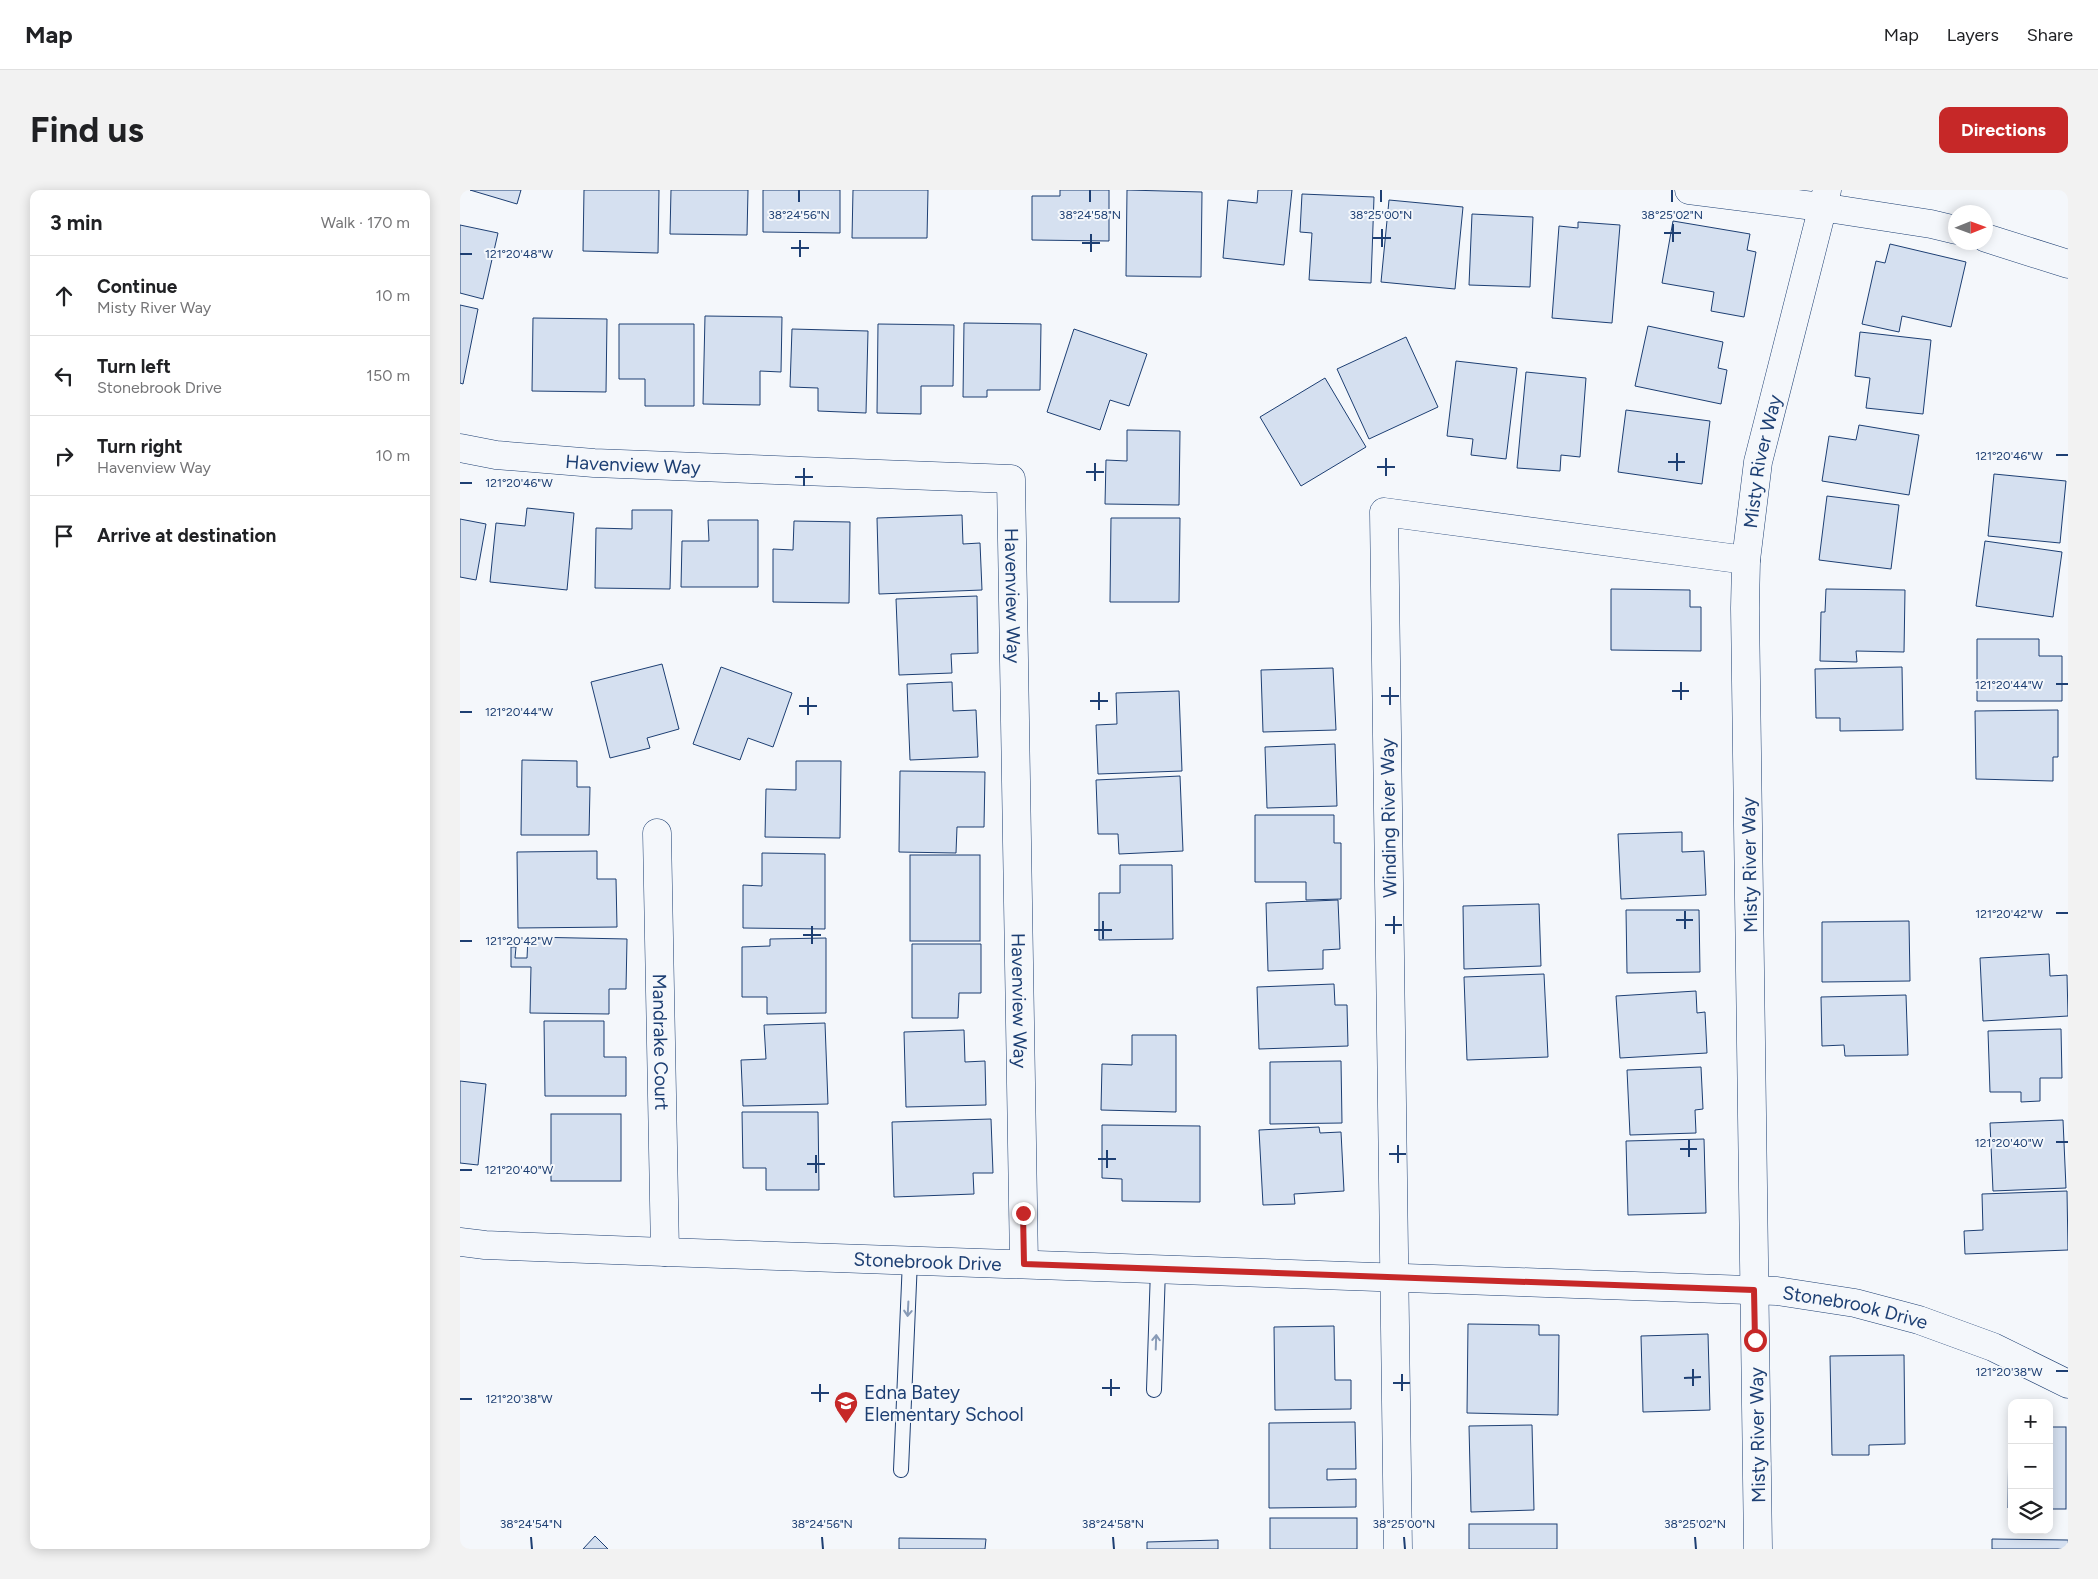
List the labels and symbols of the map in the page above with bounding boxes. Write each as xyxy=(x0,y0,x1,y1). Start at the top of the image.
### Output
north arrow xyxy=(1948,205,1993,250)
text: 38°24'56"N xyxy=(768,208,830,222)
text: 38°24'58"N xyxy=(1059,208,1121,222)
text: 38°25'00"N xyxy=(1350,208,1412,222)
text: 38°25'02"N xyxy=(1641,208,1703,222)
text: 121°20'48"W xyxy=(485,247,553,261)
street label: Misty River Way xyxy=(1739,392,1787,530)
text: 121°20'46"W xyxy=(1975,449,2043,463)
street label: Havenview Way xyxy=(564,450,701,479)
text: 121°20'46"W xyxy=(485,476,553,490)
street label: Havenview Way xyxy=(1000,528,1025,664)
text: 121°20'44"W xyxy=(1975,678,2044,692)
text: 121°20'44"W xyxy=(485,705,554,719)
street label: Winding River Way xyxy=(1376,738,1401,898)
street label: Misty River Way xyxy=(1737,797,1762,933)
text: 121°20'42"W xyxy=(1975,907,2043,921)
street label: Havenview Way xyxy=(1007,933,1032,1069)
text: 121°20'42"W xyxy=(485,934,553,948)
street label: Mandrake Court xyxy=(648,973,673,1111)
text: 121°20'40"W xyxy=(1975,1136,2044,1150)
text: 121°20'40"W xyxy=(485,1163,554,1177)
route end xyxy=(1012,1202,1035,1225)
street label: Stonebrook Drive xyxy=(853,1248,1002,1276)
street label: Stonebrook Drive xyxy=(1781,1281,1931,1334)
one-way arrow xyxy=(904,1301,913,1317)
route start xyxy=(1744,1329,1767,1352)
one-way arrow xyxy=(1151,1334,1161,1350)
text: 121°20'38"W xyxy=(1975,1365,2043,1379)
street label: Misty River Way xyxy=(1745,1367,1770,1503)
place label: Edna Batey Elementary School xyxy=(864,1381,1024,1426)
school or university icon: Edna Batey Elementary School xyxy=(833,1390,859,1424)
text: 121°20'38"W xyxy=(485,1392,553,1406)
text: 38°24'54"N xyxy=(500,1517,562,1531)
text: 38°24'56"N xyxy=(791,1517,853,1531)
text: 38°24'58"N xyxy=(1082,1517,1144,1531)
text: 38°25'00"N xyxy=(1373,1517,1435,1531)
text: 38°25'02"N xyxy=(1664,1517,1726,1531)

